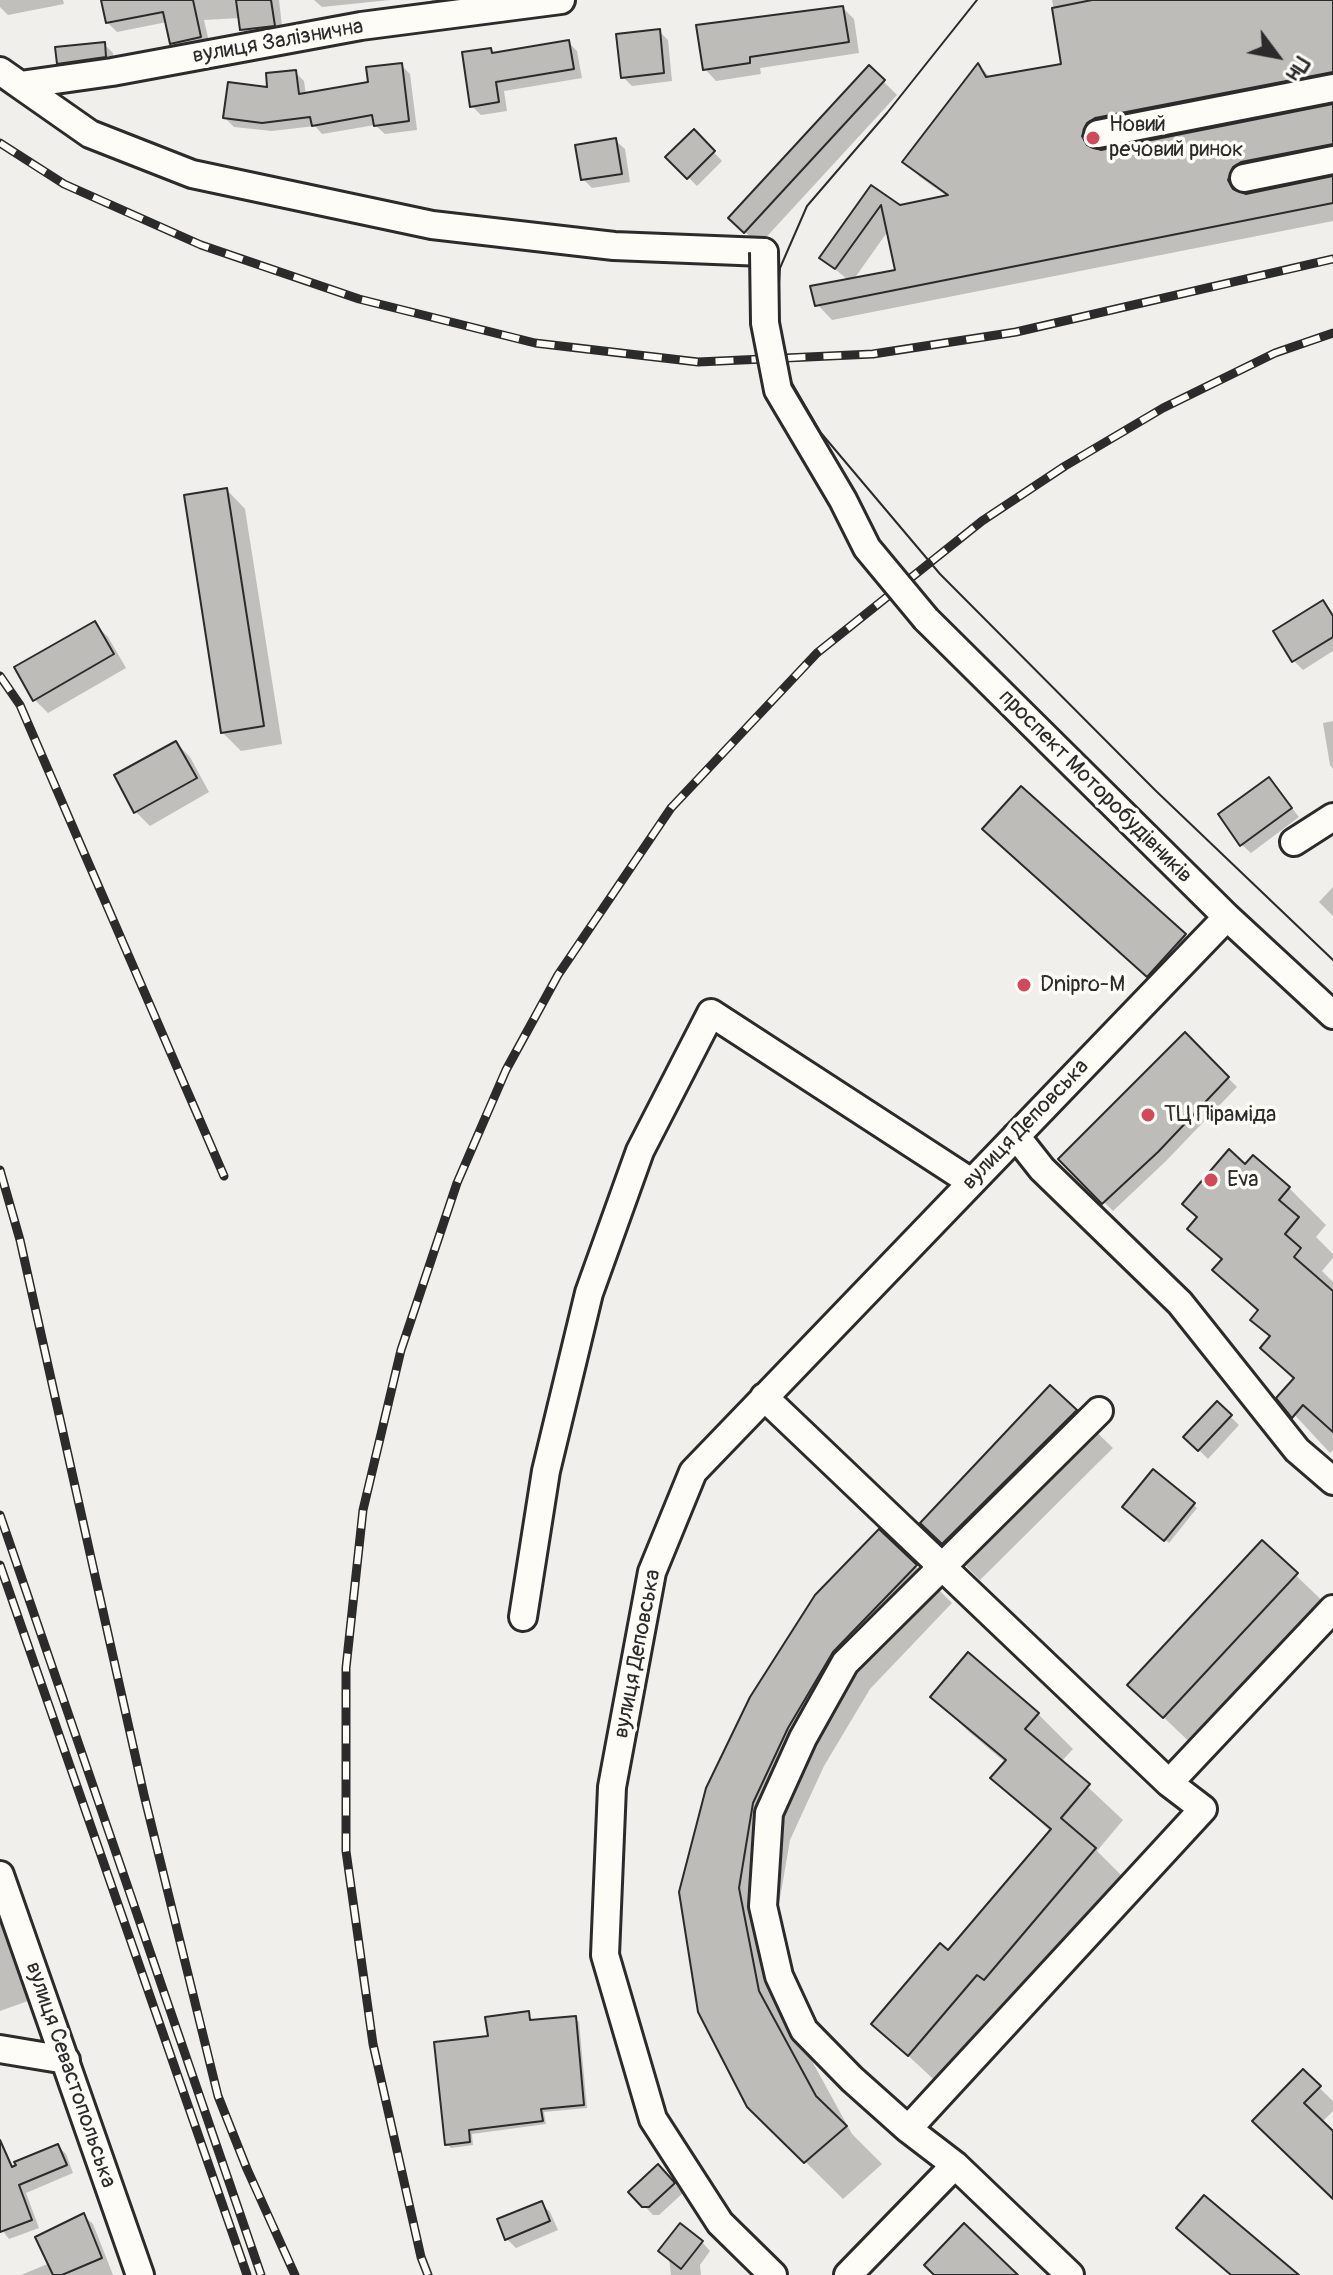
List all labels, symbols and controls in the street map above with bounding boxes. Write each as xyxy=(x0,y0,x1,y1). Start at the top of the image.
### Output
street label: вулиця Залізнична xyxy=(190,14,366,70)
north arrow xyxy=(1237,16,1317,96)
text: Пн xyxy=(1279,51,1316,86)
place label: Новий речовий ринок xyxy=(1109,112,1243,164)
marker: Новий речовий ринок xyxy=(1084,129,1102,147)
street label: проспект Моторобудівників xyxy=(993,685,1197,889)
place label: Dnipro-M xyxy=(1040,972,1125,998)
marker: Dnipro-M xyxy=(1015,976,1033,994)
street label: вулиця Деповська xyxy=(957,1054,1095,1196)
place label: ТЦ Піраміда xyxy=(1164,1102,1276,1128)
marker: ТЦ Піраміда xyxy=(1139,1106,1157,1124)
place label: Eva xyxy=(1227,1167,1259,1193)
marker: Eva xyxy=(1202,1171,1220,1189)
street label: вулиця Деповська xyxy=(609,1567,667,1741)
street label: вулиця Севастопольська xyxy=(19,1959,121,2191)

